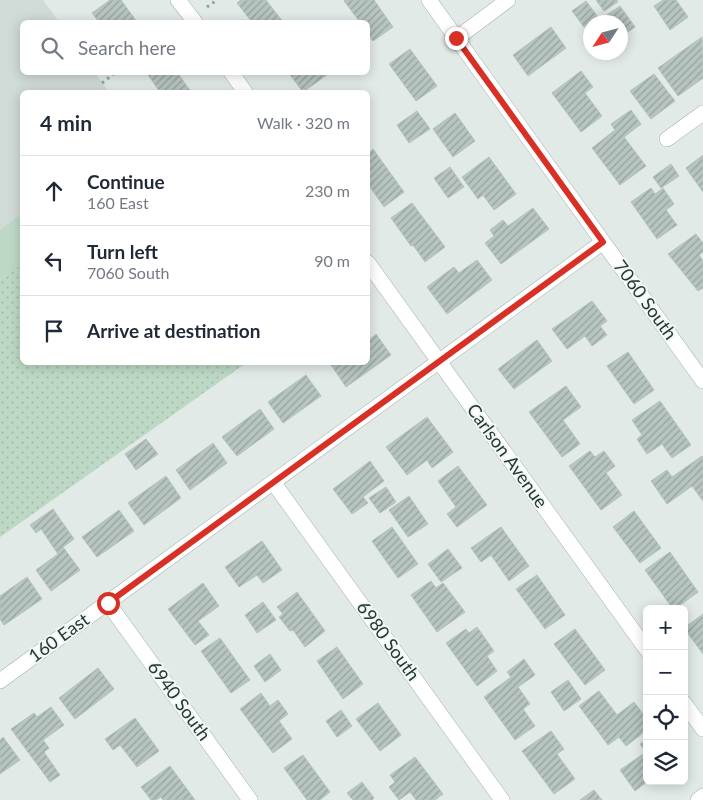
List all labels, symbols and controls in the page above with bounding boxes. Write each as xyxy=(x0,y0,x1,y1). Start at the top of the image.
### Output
north arrow xyxy=(583,15,628,60)
search box xyxy=(20,20,370,75)
route end xyxy=(445,27,468,50)
icon: search xyxy=(38,34,66,62)
text: Search here xyxy=(78,36,176,59)
text: 4 min xyxy=(40,110,92,135)
text: Walk · 320 m xyxy=(257,113,350,132)
text: Continue xyxy=(87,170,165,193)
icon: ahead xyxy=(40,177,68,205)
text: 230 m xyxy=(305,181,350,200)
text: 160 East xyxy=(87,193,149,212)
text: Turn left xyxy=(87,240,158,263)
icon: left xyxy=(40,247,68,275)
text: 90 m xyxy=(314,251,350,270)
street label: 7060 South xyxy=(610,255,682,343)
text: 7060 South xyxy=(87,263,170,282)
icon: arrive xyxy=(40,317,68,345)
text: Arrive at destination xyxy=(87,319,260,342)
street label: Carlson Avenue xyxy=(463,399,553,512)
route start xyxy=(97,592,120,615)
street label: 6980 South xyxy=(353,596,425,684)
map controls xyxy=(643,605,688,785)
button: + xyxy=(643,605,688,650)
street label: 160 East xyxy=(24,608,93,666)
button: − xyxy=(643,650,688,695)
street label: 6940 South xyxy=(144,656,216,744)
button: locate xyxy=(643,695,688,740)
button: layers xyxy=(643,740,688,785)

